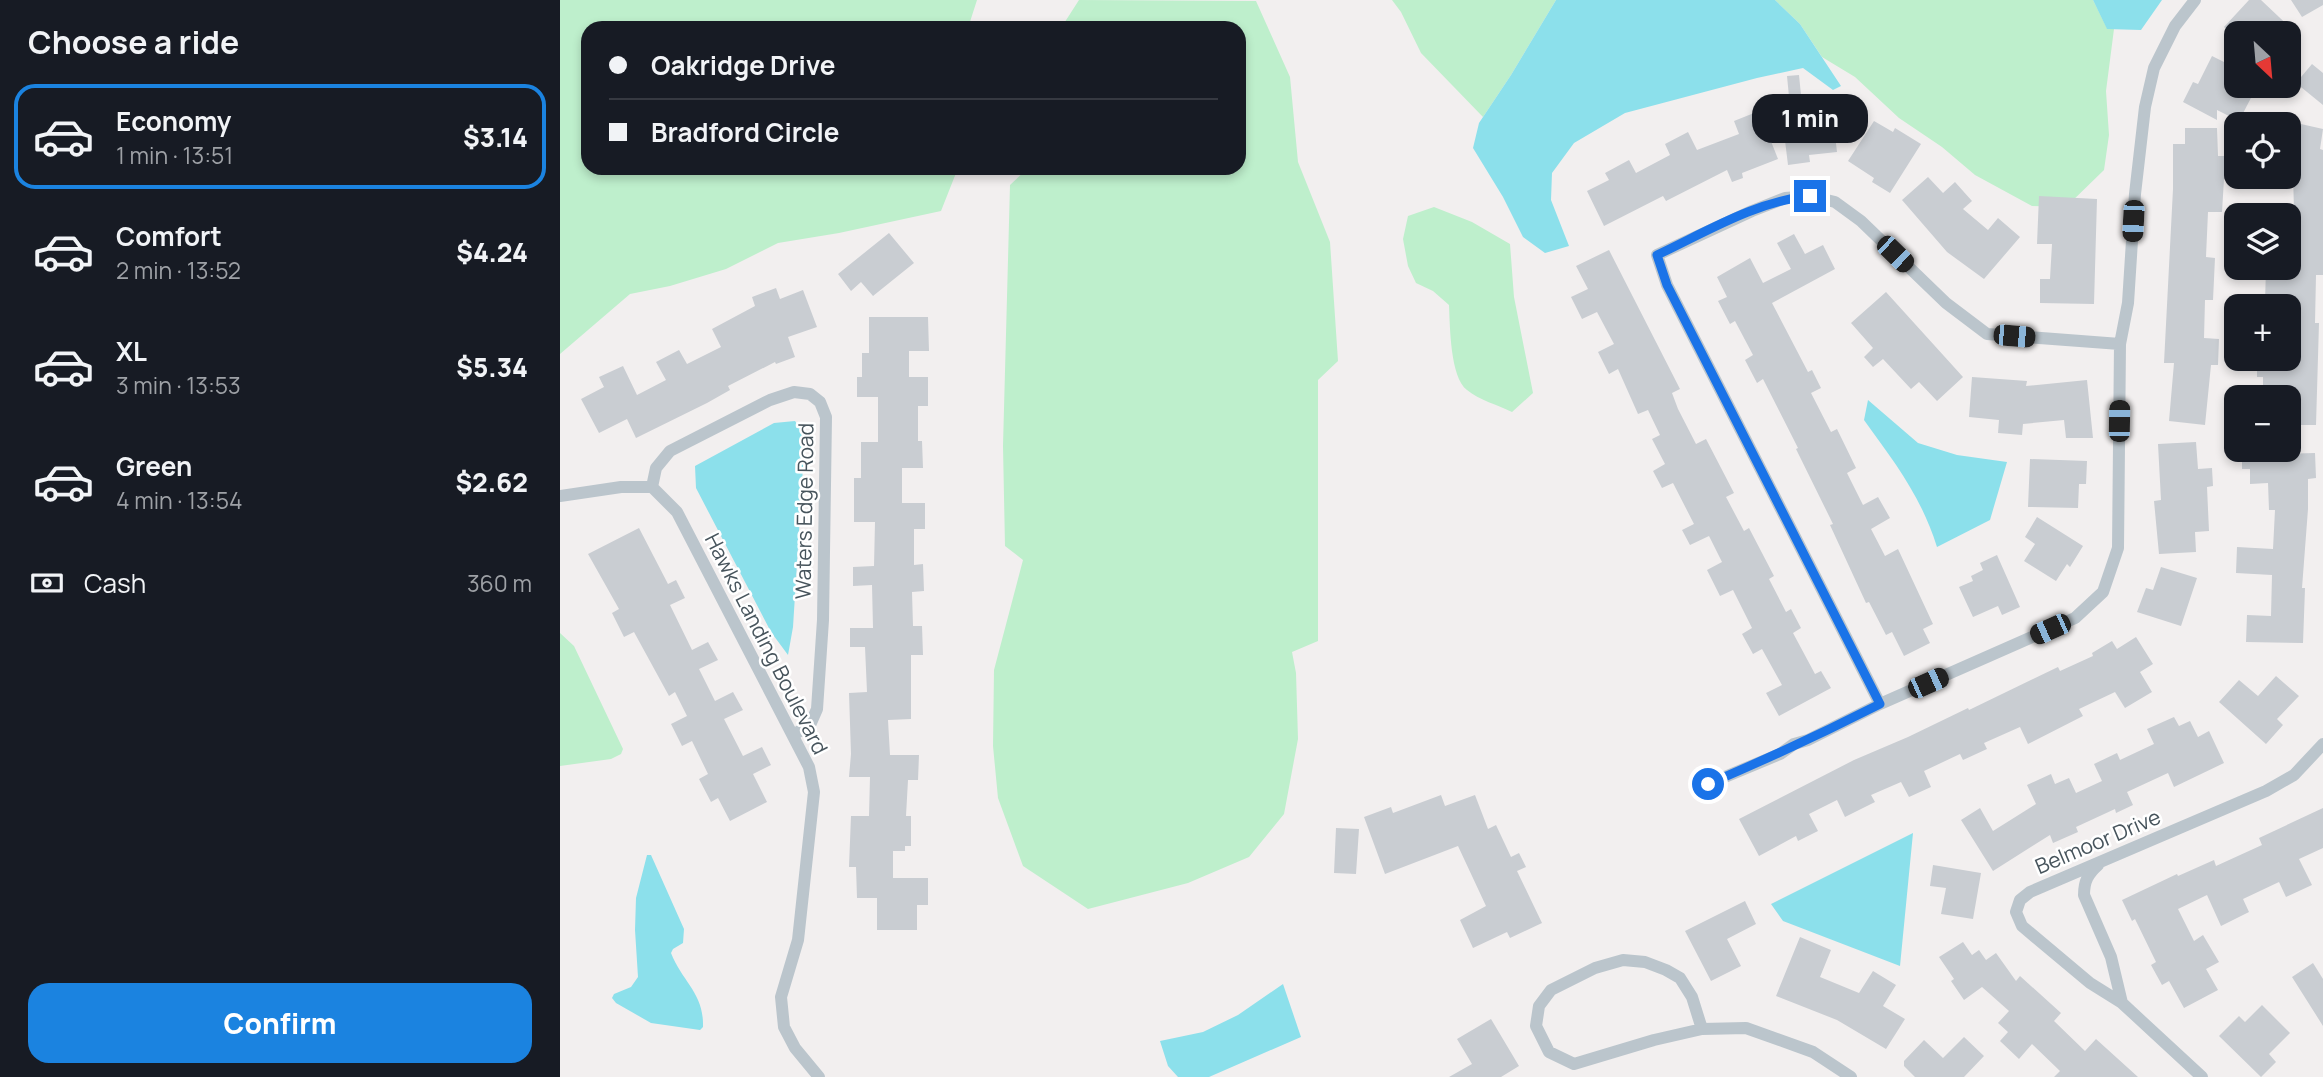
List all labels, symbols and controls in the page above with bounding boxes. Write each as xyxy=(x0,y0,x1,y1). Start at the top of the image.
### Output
text: Choose a ride xyxy=(28,20,239,64)
north arrow xyxy=(2224,21,2301,98)
map controls xyxy=(2224,21,2301,462)
text: Oakridge Drive xyxy=(651,47,835,83)
callout: 1 min xyxy=(1752,94,1868,144)
text: 1 min xyxy=(1781,102,1839,134)
text: Economy xyxy=(116,103,231,139)
icon: car xyxy=(32,105,95,168)
button: locate xyxy=(2224,112,2301,189)
text: Bradford Circle xyxy=(651,114,839,150)
text: $3.14 xyxy=(463,119,528,155)
text: 1 min · 13:51 xyxy=(116,139,233,171)
route end xyxy=(1794,180,1826,212)
car xyxy=(2122,199,2145,243)
button: layers xyxy=(2224,203,2301,280)
text: Comfort xyxy=(116,218,222,254)
icon: car xyxy=(32,220,95,283)
car xyxy=(1873,232,1918,276)
text: $4.24 xyxy=(456,234,528,270)
text: 2 min · 13:52 xyxy=(116,254,241,286)
button: + xyxy=(2224,294,2301,371)
car xyxy=(1993,324,2036,348)
text: XL xyxy=(116,333,147,369)
icon: car xyxy=(32,335,95,398)
text: $5.34 xyxy=(456,349,528,385)
text: 3 min · 13:53 xyxy=(116,369,241,401)
button: − xyxy=(2224,385,2301,462)
car xyxy=(2109,400,2130,442)
street label: Waters Edge Road xyxy=(788,423,820,599)
text: Green xyxy=(116,448,192,484)
icon: car xyxy=(32,450,95,513)
text: $2.62 xyxy=(455,464,528,500)
text: 4 min · 13:54 xyxy=(116,484,243,516)
street label: Hawks Landing Boulevard xyxy=(699,528,835,759)
icon: cash xyxy=(28,564,66,602)
text: Cash xyxy=(84,565,146,601)
text: 360 m xyxy=(467,567,532,599)
car xyxy=(2027,611,2074,647)
car xyxy=(1905,665,1952,701)
route start xyxy=(1692,768,1724,800)
street label: Belmoor Drive xyxy=(2031,802,2165,880)
button: Confirm xyxy=(28,983,532,1063)

